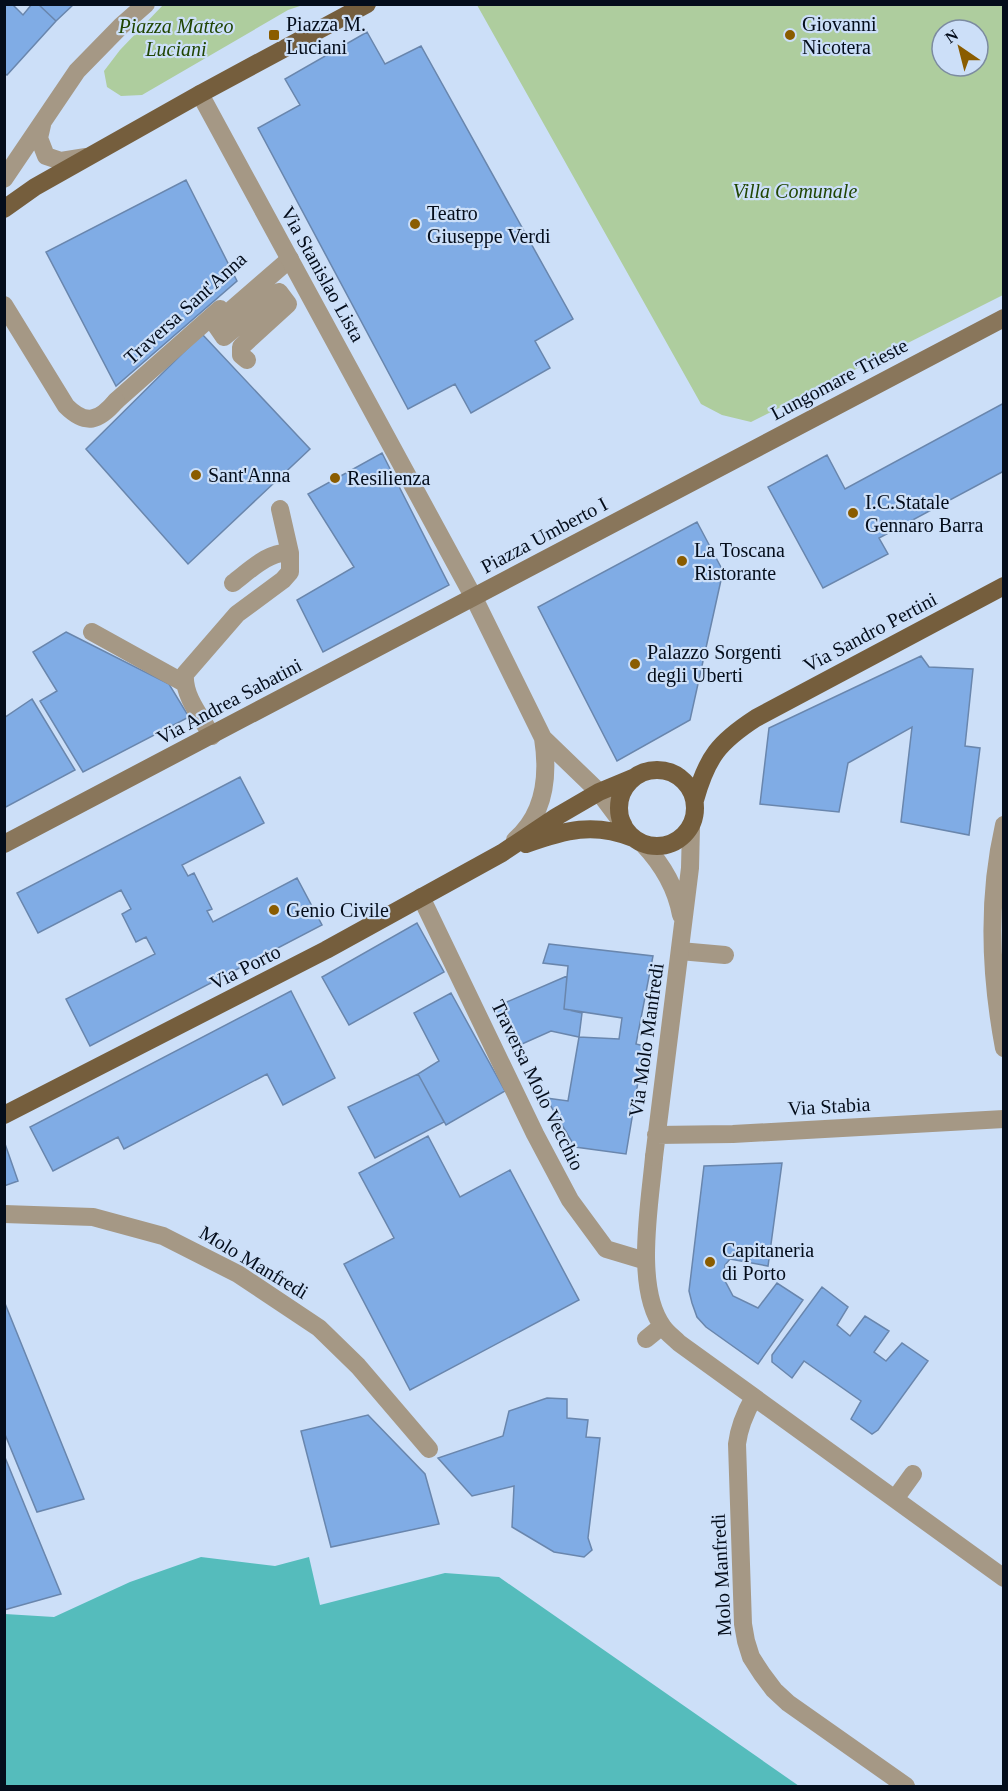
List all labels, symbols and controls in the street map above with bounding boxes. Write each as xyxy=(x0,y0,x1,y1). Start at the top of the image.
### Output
place label: Piazza M. Luciani xyxy=(286,13,366,58)
place label: Giovanni Nicotera xyxy=(802,13,877,58)
park label: Piazza Matteo Luciani xyxy=(118,15,234,60)
north arrow xyxy=(930,18,990,78)
text: N xyxy=(942,26,962,46)
marker: Piazza M. Luciani xyxy=(267,28,281,42)
marker: Giovanni Nicotera xyxy=(783,28,797,42)
park label: Villa Comunale xyxy=(733,180,857,202)
place label: Teatro Giuseppe Verdi xyxy=(427,202,551,248)
street label: Via Stanislao Lista xyxy=(277,203,369,345)
marker: Teatro Giuseppe Verdi xyxy=(408,217,422,231)
street label: Traversa Sant'Anna xyxy=(119,247,251,369)
street label: Lungomare Trieste xyxy=(767,334,912,425)
place label: Sant'Anna xyxy=(208,464,291,486)
place label: Resilienza xyxy=(347,467,430,489)
marker: Sant'Anna xyxy=(189,468,203,482)
marker: Resilienza xyxy=(328,471,342,485)
place label: I.C.Statale Gennaro Barra xyxy=(865,491,983,536)
street label: Piazza Umberto I xyxy=(477,492,611,578)
marker: I.C.Statale Gennaro Barra xyxy=(846,506,860,520)
place label: La Toscana Ristorante xyxy=(694,539,785,584)
marker: La Toscana Ristorante xyxy=(675,554,689,568)
street label: Via Sandro Pertini xyxy=(800,587,941,676)
place label: Palazzo Sorgenti degli Uberti xyxy=(647,641,782,687)
street label: Via Andrea Sabatini xyxy=(153,653,306,749)
marker: Palazzo Sorgenti degli Uberti xyxy=(628,657,642,671)
place label: Genio Civile xyxy=(286,899,389,921)
marker: Genio Civile xyxy=(267,903,281,917)
street label: Via Porto xyxy=(206,940,284,994)
street label: Via Molo Manfredi xyxy=(624,961,668,1118)
street label: Traversa Molo Vecchio xyxy=(487,996,589,1174)
street label: Via Stabia xyxy=(787,1093,871,1119)
street label: Molo Manfredi xyxy=(196,1221,313,1303)
place label: Capitaneria di Porto xyxy=(722,1239,814,1284)
marker: Capitaneria di Porto xyxy=(703,1255,717,1269)
street label: Molo Manfredi xyxy=(707,1513,735,1637)

